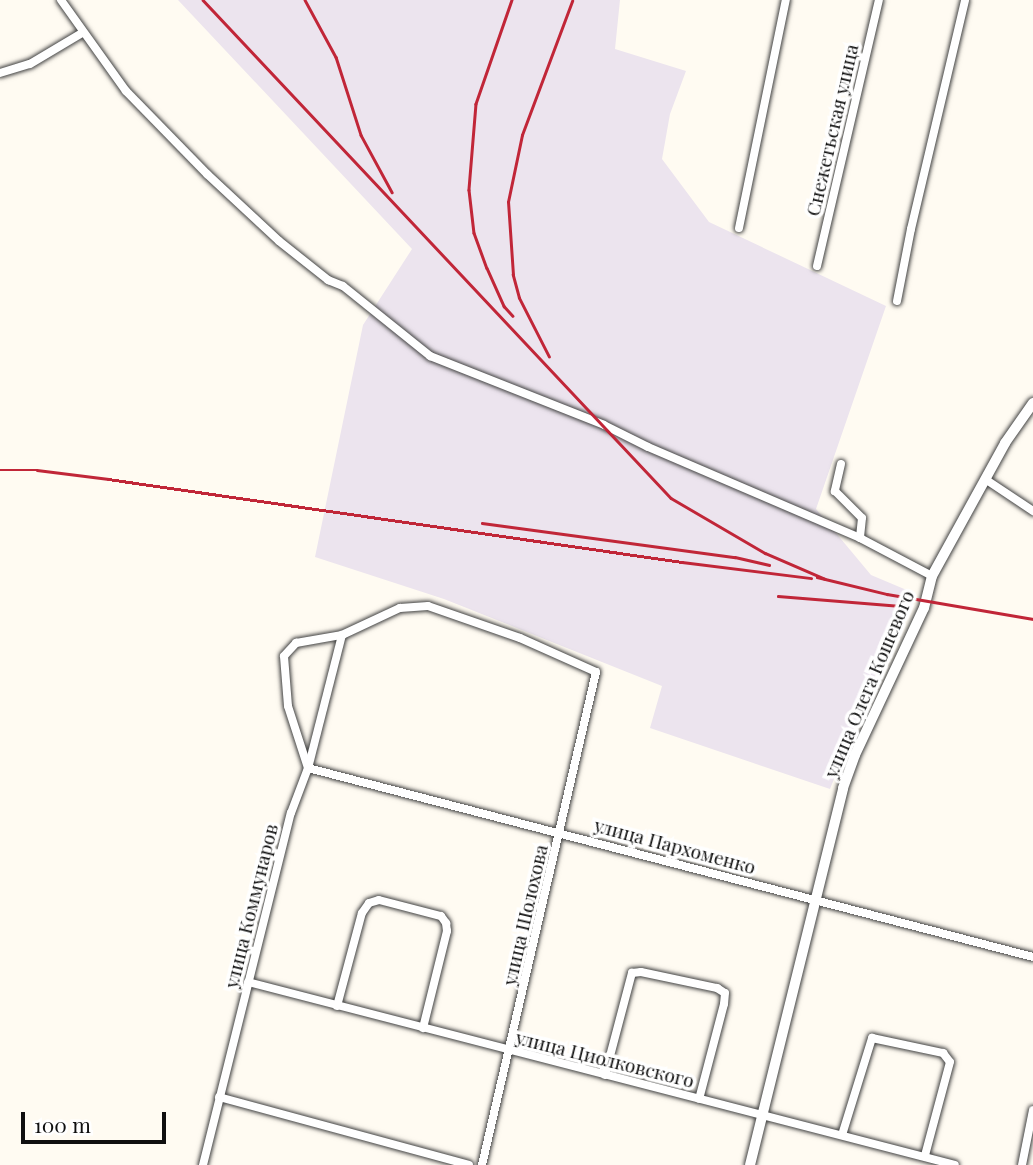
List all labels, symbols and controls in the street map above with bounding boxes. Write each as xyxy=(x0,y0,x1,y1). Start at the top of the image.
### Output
street label: Снежетьская улица xyxy=(801,42,863,218)
street label: улица Олега Кошевого xyxy=(819,587,919,781)
street label: улица Пархоменко xyxy=(592,813,758,879)
street label: улица Коммунаров xyxy=(220,821,282,991)
street label: улица Шолохова xyxy=(498,842,552,988)
street label: улица Циолковского xyxy=(513,1026,697,1092)
scale bar xyxy=(24,1098,170,1142)
text: 100 m xyxy=(34,1110,91,1138)

